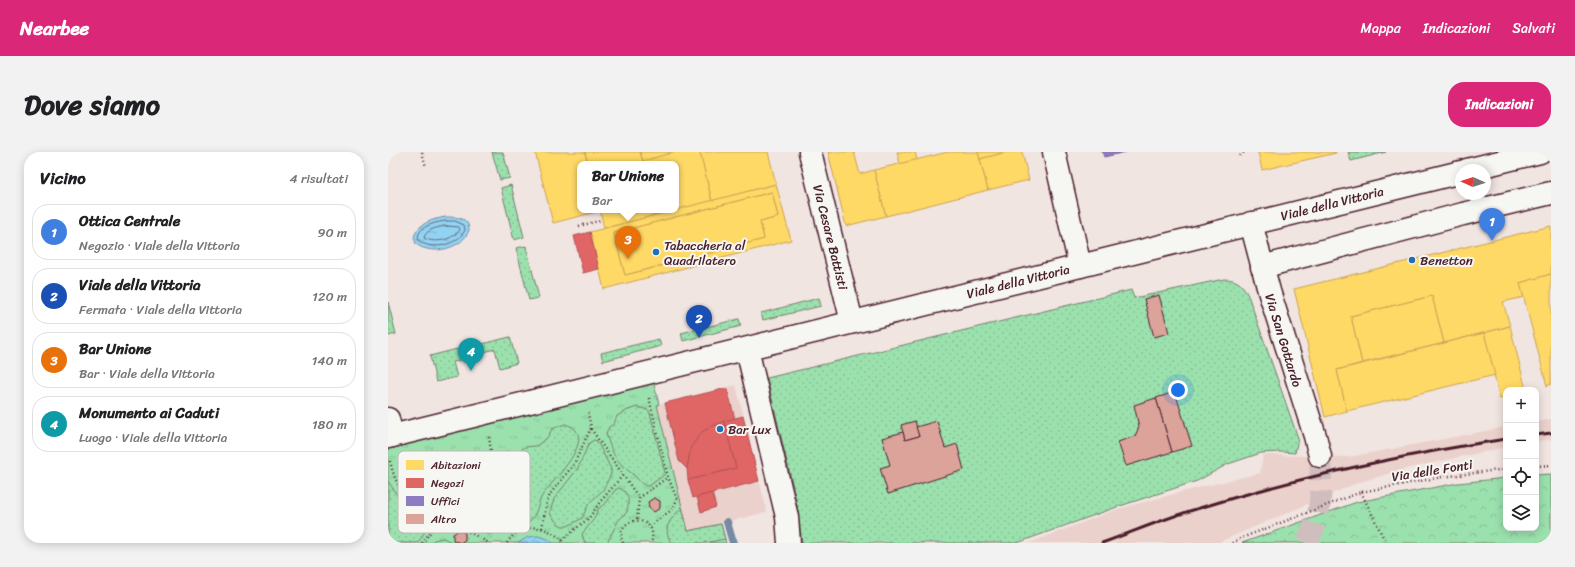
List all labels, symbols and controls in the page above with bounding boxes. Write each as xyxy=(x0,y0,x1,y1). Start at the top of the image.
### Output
text: Nearbee xyxy=(20,12,89,45)
text: Mappa xyxy=(1360,16,1401,41)
text: Indicazioni xyxy=(1423,16,1490,41)
text: Salvati xyxy=(1512,16,1555,41)
text: Dove siamo xyxy=(24,80,160,129)
button: Indicazioni xyxy=(1448,82,1551,127)
popup xyxy=(577,161,679,213)
text: Vicino xyxy=(40,163,86,193)
text: Bar Unione xyxy=(592,163,664,189)
north arrow xyxy=(1455,164,1491,200)
text: 4 risultati xyxy=(289,167,348,190)
street label: Viale della Vittoria xyxy=(1278,179,1386,227)
street label: Via Cesare Battisti xyxy=(806,182,855,293)
text: Bar xyxy=(592,189,612,212)
text: Ottica Centrale xyxy=(79,208,181,234)
pin: 1 xyxy=(1479,208,1505,241)
text: 1 xyxy=(51,221,57,244)
text: 90 m xyxy=(317,221,347,244)
pin: 3 xyxy=(615,226,641,259)
text: Negozio · Viale della Vittoria xyxy=(79,234,240,257)
place label: Tabaccheria al Quadrilatero xyxy=(664,234,746,272)
marker: Tabaccheria al Quadrilatero xyxy=(651,247,661,257)
place label: Benetton xyxy=(1420,249,1473,272)
marker: Benetton xyxy=(1407,255,1417,265)
street label: Viale della Vittoria xyxy=(964,257,1072,305)
text: Viale della Vittoria xyxy=(79,272,201,298)
text: 2 xyxy=(50,285,58,308)
text: 120 m xyxy=(312,285,347,308)
street label: Via San Gottardo xyxy=(1258,290,1309,390)
text: Fermata · Viale della Vittoria xyxy=(79,298,242,321)
pin: 2 xyxy=(686,305,712,338)
text: Bar Unione xyxy=(79,336,151,362)
pin: 4 xyxy=(458,338,484,371)
text: 3 xyxy=(50,349,58,372)
text: 140 m xyxy=(312,349,347,372)
text: Bar · Viale della Vittoria xyxy=(79,362,215,385)
your location xyxy=(1168,380,1188,400)
map controls xyxy=(1503,387,1539,531)
button: + xyxy=(1503,387,1539,423)
text: Monumento ai Caduti xyxy=(79,400,219,426)
text: 4 xyxy=(50,413,58,436)
text: 180 m xyxy=(312,413,347,436)
place label: Bar Lux xyxy=(728,418,771,441)
button: − xyxy=(1503,423,1539,459)
marker: Bar Lux xyxy=(715,424,725,434)
text: Luogo · Viale della Vittoria xyxy=(79,426,227,449)
legend xyxy=(398,451,530,533)
street label: Via delle Fonti xyxy=(1390,453,1475,488)
text: Abitazioni xyxy=(430,456,481,475)
button: locate xyxy=(1503,459,1539,495)
text: Negozi xyxy=(431,474,465,493)
text: Uffici xyxy=(431,492,461,511)
button: layers xyxy=(1503,495,1539,531)
text: Altro xyxy=(430,510,457,529)

